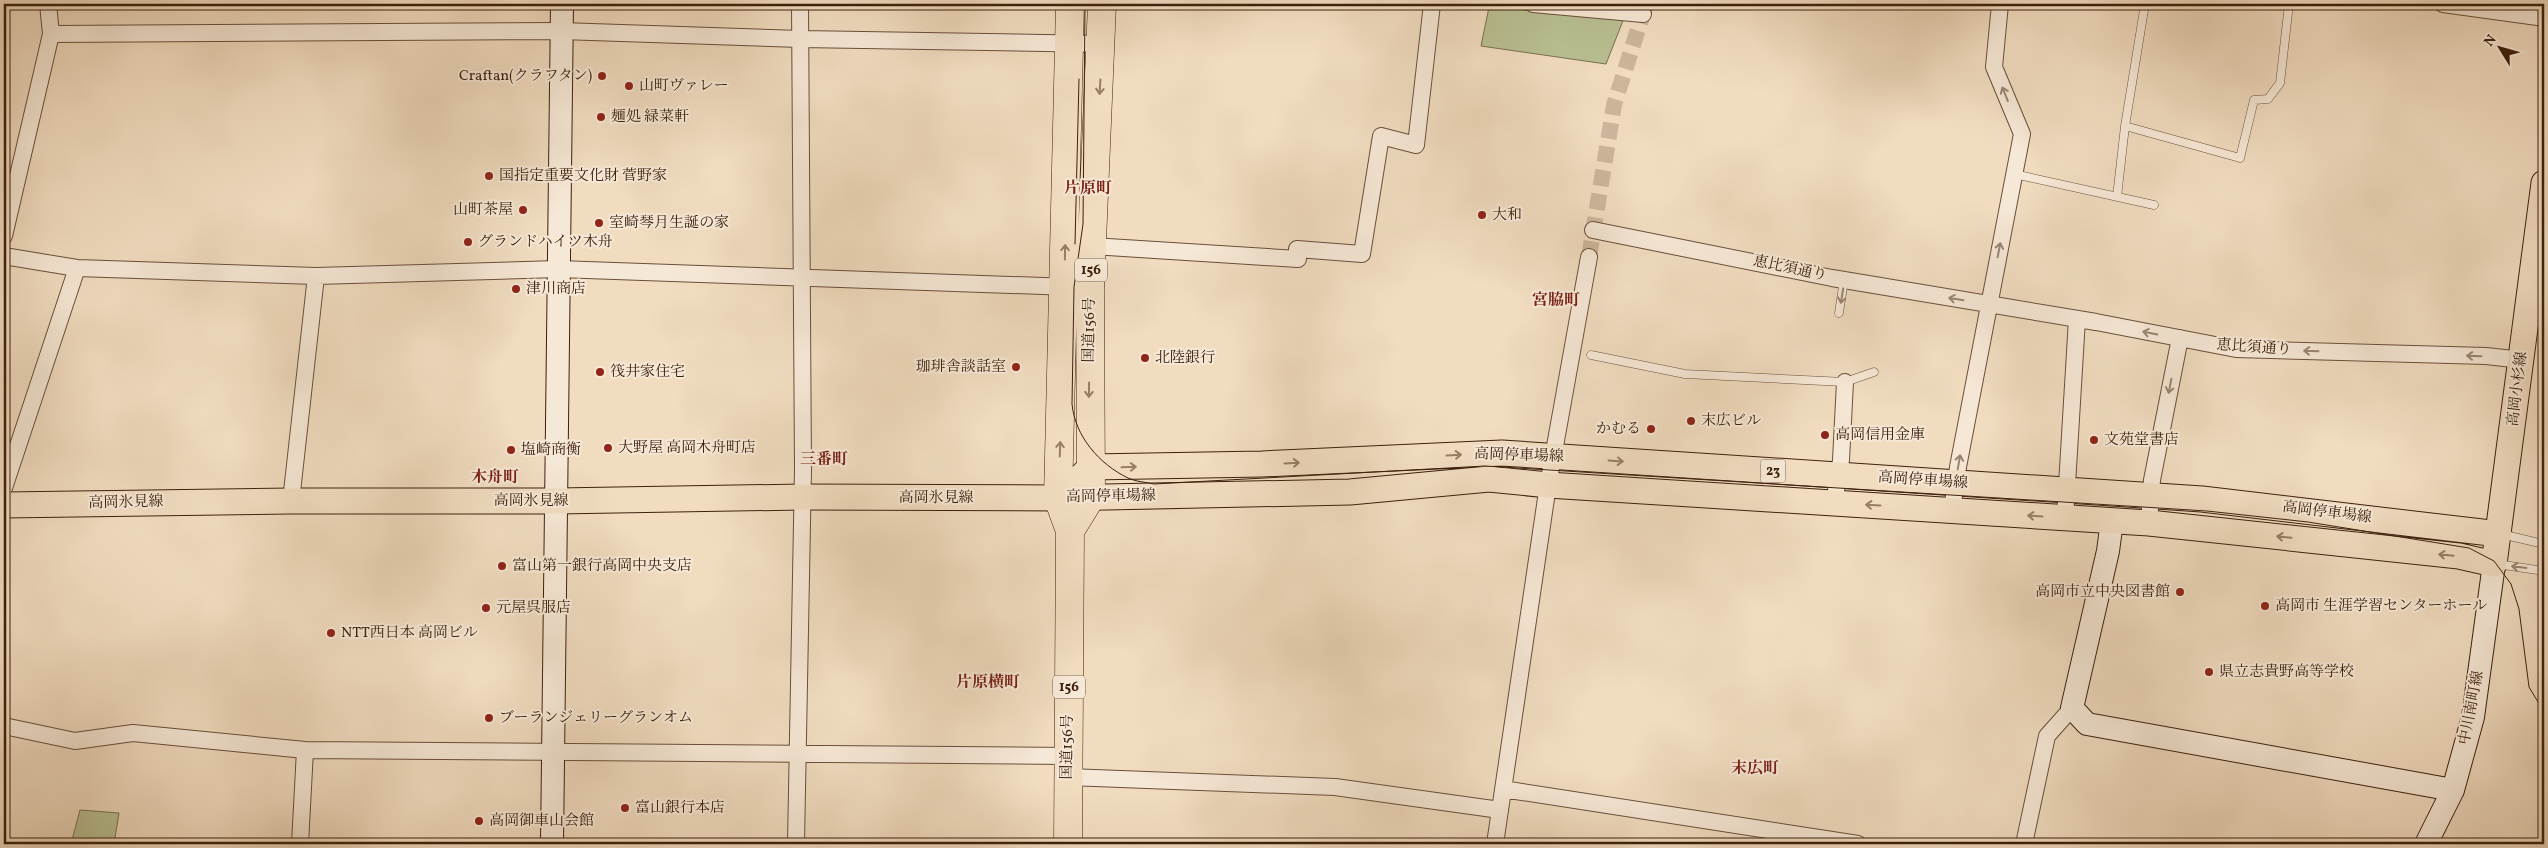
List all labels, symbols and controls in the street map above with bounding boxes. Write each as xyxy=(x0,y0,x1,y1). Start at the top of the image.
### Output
north arrow xyxy=(2476,22,2526,72)
text: N xyxy=(2480,31,2501,51)
place label: Craftan(クラフタン) xyxy=(459,66,592,87)
marker: Craftan(クラフタン) xyxy=(596,70,608,82)
place label: 山町ヴァレー xyxy=(639,76,729,97)
one-way arrow xyxy=(1095,79,1104,95)
marker: 山町ヴァレー xyxy=(623,80,635,92)
one-way arrow xyxy=(1999,86,2008,101)
place label: 麺処 緑菜軒 xyxy=(611,107,689,128)
marker: 麺処 緑菜軒 xyxy=(595,111,607,123)
place label: 国指定重要文化財 菅野家 xyxy=(499,166,667,187)
marker: 国指定重要文化財 菅野家 xyxy=(483,170,495,182)
district label: 片原町 xyxy=(1064,178,1112,200)
place label: 山町茶屋 xyxy=(453,200,513,221)
marker: 山町茶屋 xyxy=(517,204,529,216)
place label: 大和 xyxy=(1492,205,1522,226)
marker: 大和 xyxy=(1476,209,1488,221)
place label: 室崎琴月生誕の家 xyxy=(609,213,729,234)
marker: 室崎琴月生誕の家 xyxy=(593,217,605,229)
place label: グランドハイツ木舟 xyxy=(478,232,613,253)
marker: グランドハイツ木舟 xyxy=(462,236,474,248)
one-way arrow xyxy=(1995,243,2004,259)
one-way arrow xyxy=(1060,244,1070,260)
street label: 恵比須通り xyxy=(1751,251,1829,287)
road number: 156 xyxy=(1075,258,1107,282)
place label: 津川商店 xyxy=(526,279,586,300)
marker: 津川商店 xyxy=(510,283,522,295)
one-way arrow xyxy=(1836,288,1846,304)
district label: 宮脇町 xyxy=(1532,290,1580,312)
one-way arrow xyxy=(1948,294,1964,304)
street label: 国道156号 xyxy=(1079,297,1101,363)
one-way arrow xyxy=(2143,327,2159,337)
street label: 恵比須通り xyxy=(2216,335,2292,361)
one-way arrow xyxy=(2303,347,2319,356)
place label: 北陸銀行 xyxy=(1155,348,1215,369)
street label: 高岡小杉線 xyxy=(2503,350,2533,428)
one-way arrow xyxy=(2466,351,2482,361)
marker: 北陸銀行 xyxy=(1139,352,1151,364)
place label: 珈琲舎談話室 xyxy=(916,357,1006,378)
marker: 珈琲舎談話室 xyxy=(1010,361,1022,373)
place label: 筏井家住宅 xyxy=(610,362,685,383)
marker: 筏井家住宅 xyxy=(594,366,606,378)
one-way arrow xyxy=(2165,378,2175,394)
one-way arrow xyxy=(1084,381,1094,397)
place label: 末広ビル xyxy=(1701,411,1761,432)
marker: 末広ビル xyxy=(1685,415,1697,427)
place label: かむる xyxy=(1596,419,1641,440)
marker: かむる xyxy=(1645,423,1657,435)
place label: 高岡信用金庫 xyxy=(1835,425,1925,446)
marker: 高岡信用金庫 xyxy=(1819,429,1831,441)
place label: 文苑堂書店 xyxy=(2104,430,2179,451)
marker: 文苑堂書店 xyxy=(2088,434,2100,446)
place label: 大野屋 高岡木舟町店 xyxy=(618,438,756,459)
place label: 塩崎商衡 xyxy=(521,440,581,461)
one-way arrow xyxy=(1056,441,1065,457)
marker: 大野屋 高岡木舟町店 xyxy=(602,442,614,454)
marker: 塩崎商衡 xyxy=(505,444,517,456)
street label: 高岡停車場線 xyxy=(1474,444,1564,468)
district label: 三番町 xyxy=(800,449,848,471)
one-way arrow xyxy=(1446,451,1462,460)
one-way arrow xyxy=(1954,454,1964,470)
one-way arrow xyxy=(1608,456,1624,465)
one-way arrow xyxy=(1283,458,1299,467)
road number: 23 xyxy=(1760,460,1786,482)
one-way arrow xyxy=(1121,462,1137,471)
district label: 木舟町 xyxy=(471,467,519,489)
street label: 高岡停車場線 xyxy=(1877,467,1969,495)
street label: 高岡停車場線 xyxy=(1066,486,1156,508)
street label: 高岡氷見線 xyxy=(898,488,974,509)
street label: 高岡氷見線 xyxy=(493,491,569,512)
street label: 高岡氷見線 xyxy=(88,492,164,514)
street label: 高岡停車場線 xyxy=(2281,497,2373,529)
one-way arrow xyxy=(1865,501,1881,510)
one-way arrow xyxy=(2028,511,2044,520)
one-way arrow xyxy=(2277,533,2293,542)
one-way arrow xyxy=(2438,550,2454,560)
place label: 富山第一銀行高岡中央支店 xyxy=(512,556,692,577)
marker: 富山第一銀行高岡中央支店 xyxy=(496,560,508,572)
one-way arrow xyxy=(2511,562,2527,572)
place label: 高岡市立中央図書館 xyxy=(2035,582,2170,603)
marker: 高岡市立中央図書館 xyxy=(2174,586,2186,598)
place label: 高岡市 生涯学習センターホール xyxy=(2275,596,2487,617)
place label: 元屋呉服店 xyxy=(496,598,571,619)
marker: 高岡市 生涯学習センターホール xyxy=(2259,600,2271,612)
marker: 元屋呉服店 xyxy=(480,602,492,614)
place label: NTT西日本 高岡ビル xyxy=(341,623,478,644)
marker: NTT西日本 高岡ビル xyxy=(325,627,337,639)
place label: 県立志貴野高等学校 xyxy=(2219,662,2354,683)
marker: 県立志貴野高等学校 xyxy=(2203,666,2215,678)
street label: 中川南町線 xyxy=(2455,669,2489,747)
district label: 片原横町 xyxy=(956,672,1020,694)
road number: 156 xyxy=(1053,676,1085,699)
place label: ブーランジェリーグランオム xyxy=(499,708,693,729)
marker: ブーランジェリーグランオム xyxy=(483,712,495,724)
street label: 国道156号 xyxy=(1057,714,1079,780)
district label: 末広町 xyxy=(1731,758,1779,780)
place label: 富山銀行本店 xyxy=(635,798,725,819)
marker: 富山銀行本店 xyxy=(619,802,631,814)
place label: 高岡御車山会館 xyxy=(489,811,594,832)
marker: 高岡御車山会館 xyxy=(473,815,485,827)

